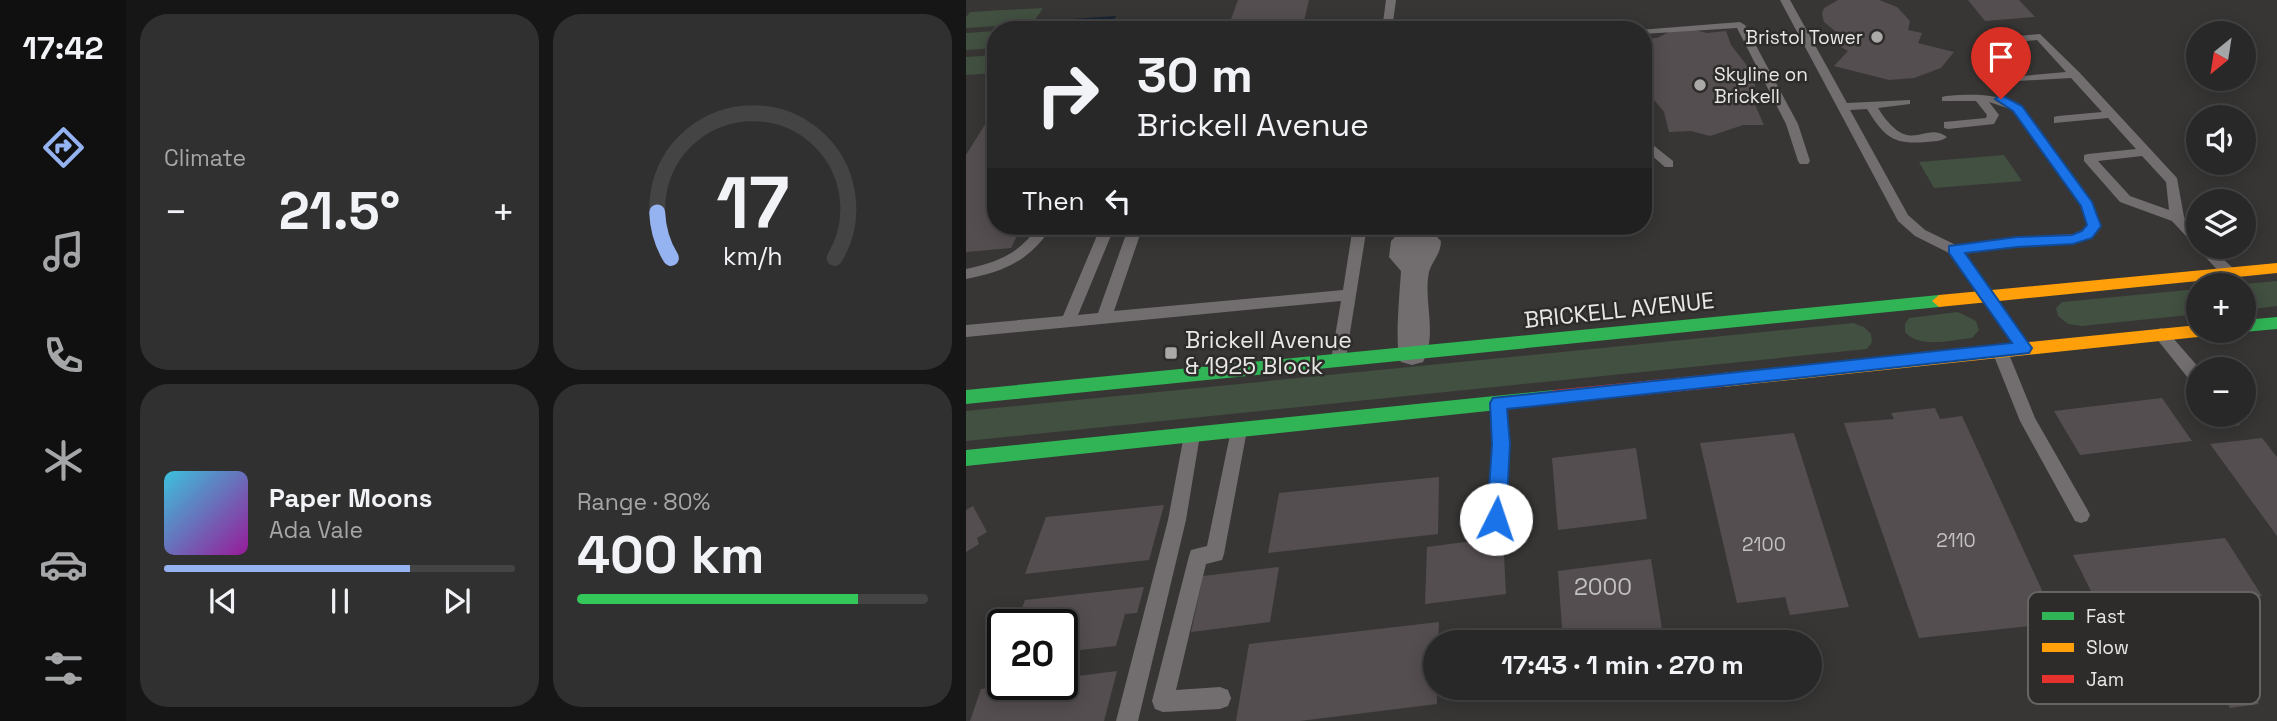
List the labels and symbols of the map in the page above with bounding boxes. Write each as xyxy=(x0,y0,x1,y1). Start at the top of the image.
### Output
north arrow xyxy=(2186,21,2256,91)
place label: Bristol Tower xyxy=(1745,25,1863,50)
pin xyxy=(1971,27,2031,99)
marker: Bristol Tower xyxy=(1869,29,1885,45)
place label: Skyline on Brickell xyxy=(1714,62,1808,109)
marker: Skyline on Brickell xyxy=(1692,77,1708,93)
street label: BRICKELL AVENUE xyxy=(1522,285,1716,335)
place label: Brickell Avenue & 1925 Block xyxy=(1185,325,1352,381)
marker: Brickell Avenue & 1925 Block xyxy=(1163,345,1179,361)
position arrow xyxy=(1459,482,1533,556)
house number: 2110 xyxy=(1936,528,1976,553)
house number: 2100 xyxy=(1742,532,1786,557)
house number: 2000 xyxy=(1574,572,1632,602)
legend xyxy=(2028,592,2260,704)
text: Fast xyxy=(2086,604,2126,629)
speed limit sign: 20 xyxy=(987,609,1078,700)
text: Slow xyxy=(2086,635,2129,660)
text: Jam xyxy=(2086,667,2124,692)

